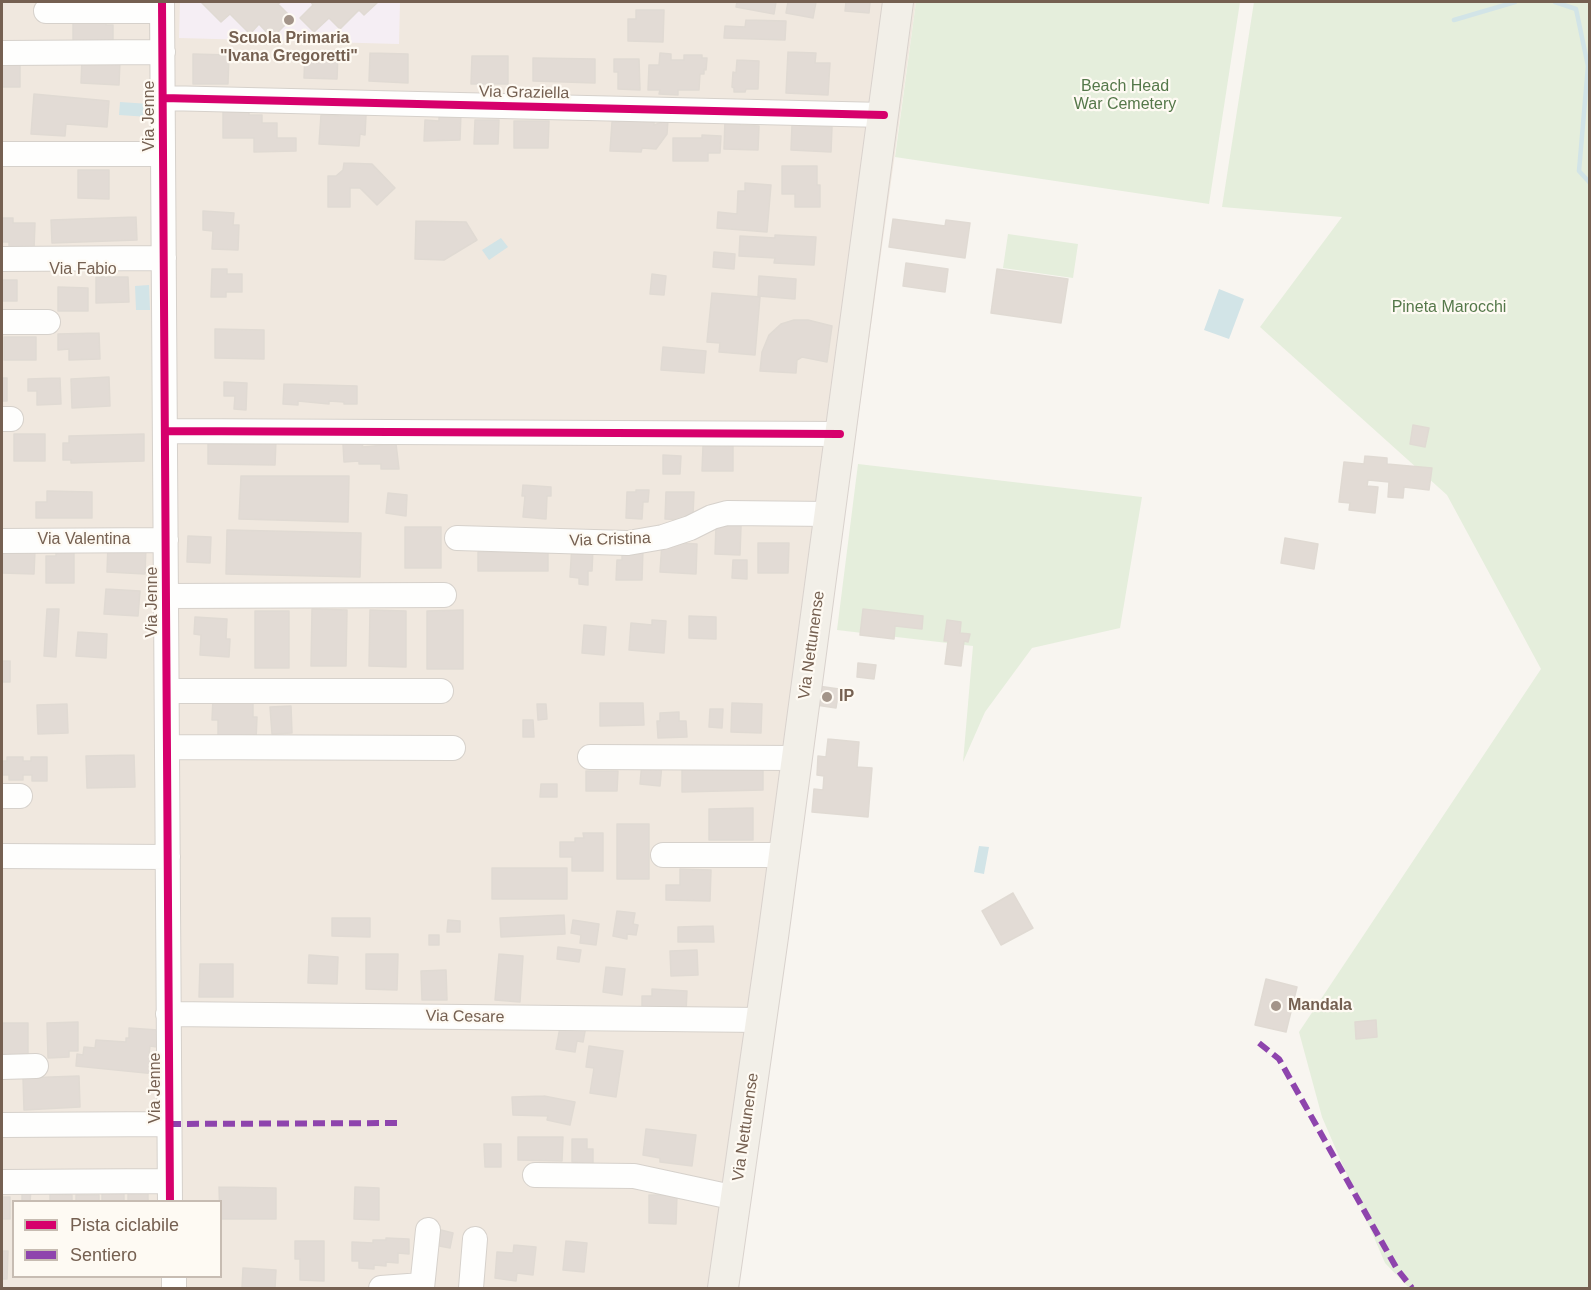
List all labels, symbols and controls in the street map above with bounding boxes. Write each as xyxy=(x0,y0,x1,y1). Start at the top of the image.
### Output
marker: Scuola Primaria "Ivana Gregoretti" xyxy=(282,13,296,27)
place label: Scuola Primaria "Ivana Gregoretti" xyxy=(220,29,358,67)
park label: Beach Head War Cemetery xyxy=(1074,77,1176,115)
street label: Via Jenne xyxy=(140,81,160,151)
street label: Via Graziella xyxy=(479,83,569,103)
street label: Via Fabio xyxy=(49,260,117,280)
park label: Pineta Marocchi xyxy=(1392,298,1506,318)
street label: Via Cristina xyxy=(569,529,651,551)
street label: Via Valentina xyxy=(38,530,130,550)
street label: Via Jenne xyxy=(143,567,163,637)
street label: Via Nettunense xyxy=(795,590,829,700)
place label: IP xyxy=(839,687,854,707)
marker: IP xyxy=(820,690,834,704)
place label: Mandala xyxy=(1288,996,1352,1016)
marker: Mandala xyxy=(1269,999,1283,1013)
street label: Via Cesare xyxy=(425,1007,505,1027)
street label: Via Jenne xyxy=(146,1053,166,1123)
street label: Via Nettunense xyxy=(729,1072,763,1182)
legend xyxy=(12,1200,222,1278)
text: Pista ciclabile xyxy=(70,1215,179,1235)
text: Sentiero xyxy=(70,1245,137,1265)

